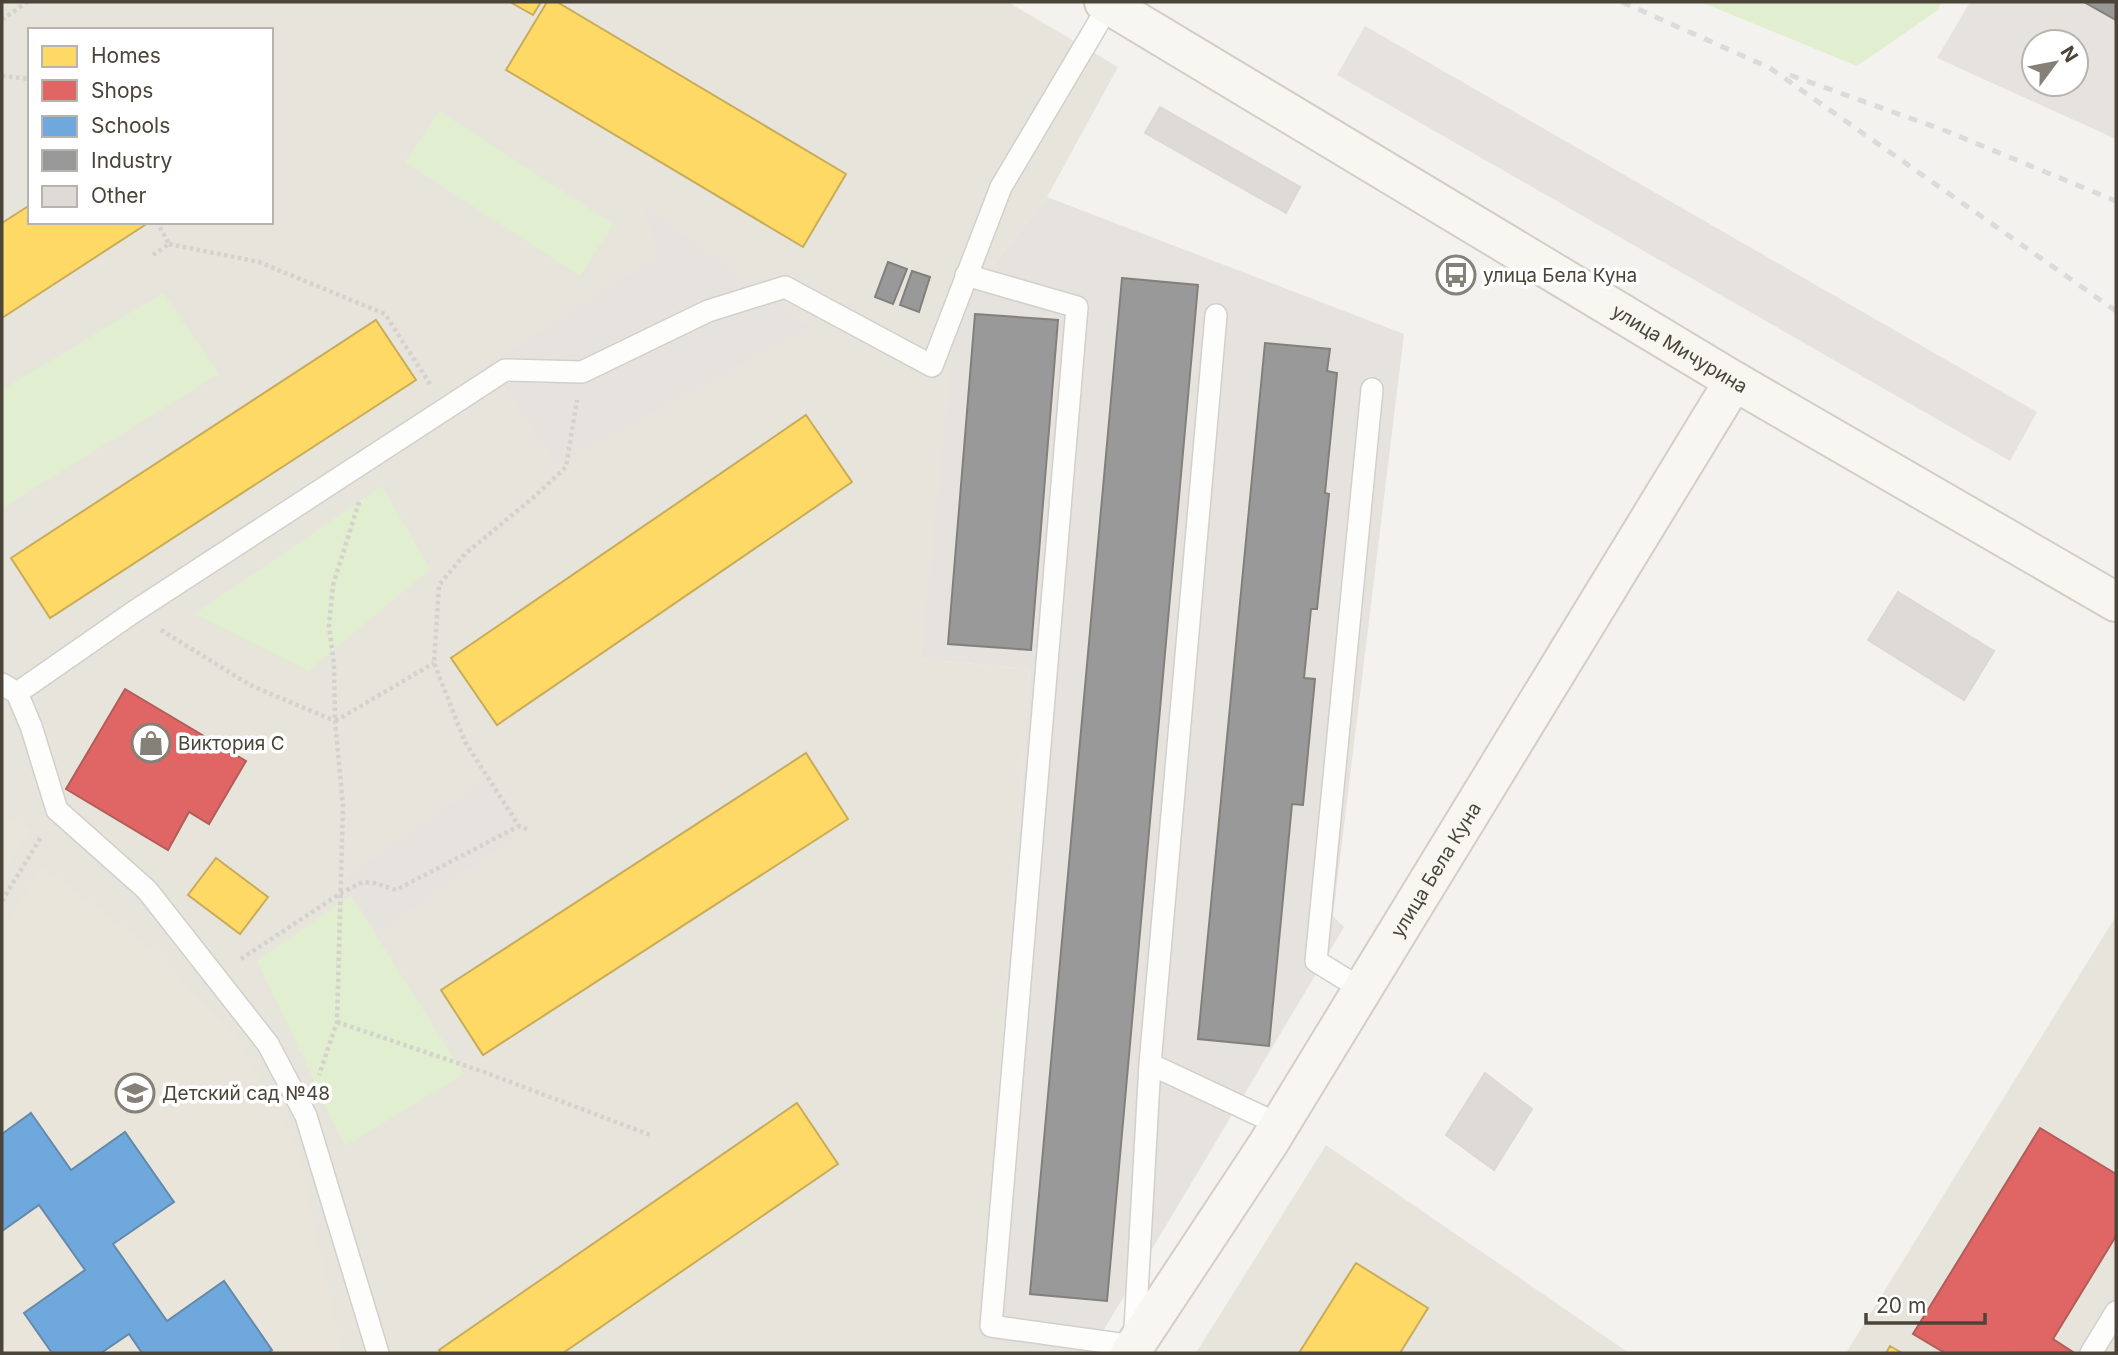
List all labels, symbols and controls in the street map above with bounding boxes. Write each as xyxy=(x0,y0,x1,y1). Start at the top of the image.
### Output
legend xyxy=(28,28,273,224)
north arrow xyxy=(2020,28,2090,98)
text: N xyxy=(2055,42,2083,66)
text: Homes xyxy=(91,43,161,68)
text: Shops xyxy=(91,78,153,103)
text: Schools xyxy=(91,113,170,138)
text: Industry xyxy=(91,148,173,173)
text: Other xyxy=(91,183,147,208)
bus stop icon: улица Бела Куна xyxy=(1435,254,1477,296)
place label: улица Бела Куна xyxy=(1483,264,1637,287)
street label: улица Мичурина xyxy=(1608,299,1751,398)
shop icon: Виктория С xyxy=(130,722,172,764)
place label: Виктория С xyxy=(178,732,285,755)
street label: улица Бела Куна xyxy=(1386,798,1486,942)
school or university icon: Детский сад №48 xyxy=(114,1072,156,1114)
place label: Детский сад №48 xyxy=(162,1082,330,1105)
scale bar xyxy=(1866,1282,1985,1326)
text: 20 m xyxy=(1876,1293,1926,1318)

